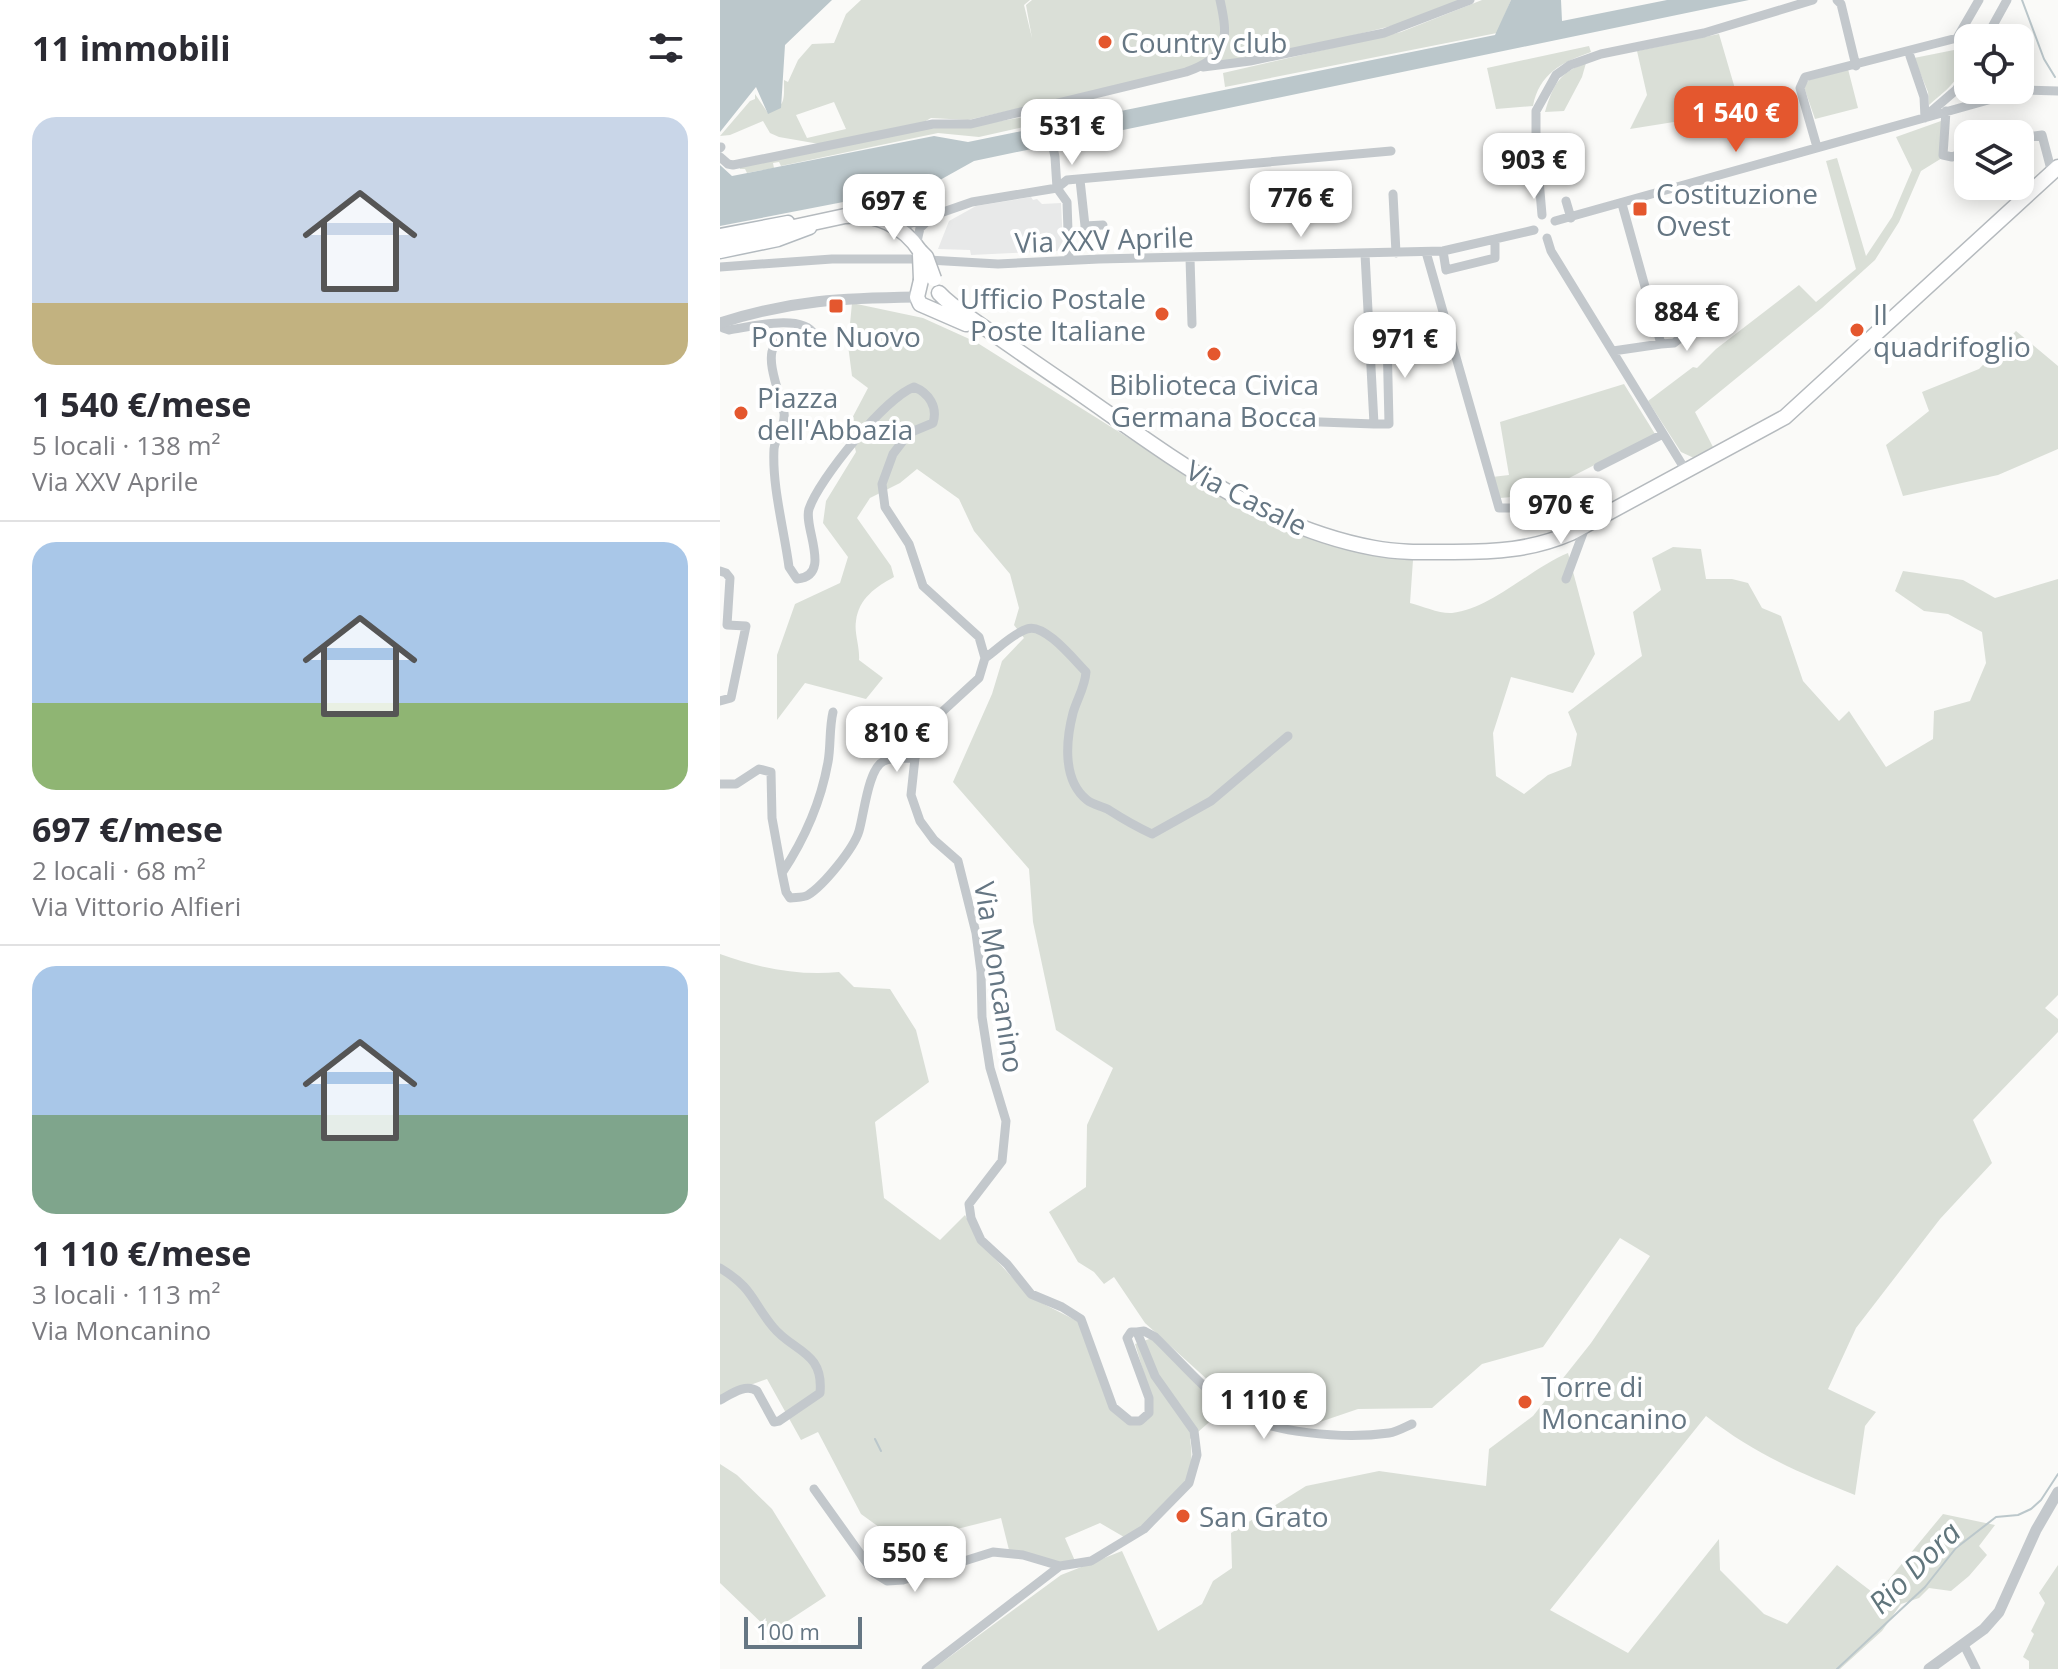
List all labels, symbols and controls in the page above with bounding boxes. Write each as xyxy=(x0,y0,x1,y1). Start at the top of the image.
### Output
place label: Country club xyxy=(1121,23,1287,61)
map controls xyxy=(1954,24,2034,200)
button: locate xyxy=(1954,24,2034,104)
text: 11 immobili xyxy=(32,25,231,71)
icon: filters xyxy=(644,26,688,70)
marker: Country club xyxy=(1096,33,1114,51)
pin: 1 540 € xyxy=(1662,86,1810,154)
text: 1 540 € xyxy=(1692,94,1780,130)
pin: 531 € xyxy=(1016,99,1128,167)
text: 531 € xyxy=(1039,107,1105,143)
button: layers xyxy=(1954,120,2034,200)
pin: 903 € xyxy=(1478,133,1590,201)
text: 903 € xyxy=(1501,141,1567,177)
icon: home xyxy=(288,169,432,313)
pin: 776 € xyxy=(1245,171,1357,239)
pin: 697 € xyxy=(838,174,950,242)
place label: Costituzione Ovest xyxy=(1656,174,1818,244)
text: 776 € xyxy=(1268,179,1334,215)
text: 697 € xyxy=(861,182,927,218)
marker: Costituzione Ovest xyxy=(1631,200,1649,218)
street label: Via XXV Aprile xyxy=(1014,217,1194,261)
place label: Ufficio Postale Poste Italiane xyxy=(960,279,1146,349)
pin: 884 € xyxy=(1631,285,1743,353)
text: 884 € xyxy=(1654,293,1720,329)
place label: Il quadrifoglio xyxy=(1873,295,2031,365)
marker: Ponte Nuovo xyxy=(827,297,845,315)
marker: Ufficio Postale Poste Italiane xyxy=(1153,305,1171,323)
pin: 971 € xyxy=(1349,312,1461,380)
place label: Ponte Nuovo xyxy=(751,317,921,355)
text: 971 € xyxy=(1372,320,1438,356)
marker: Il quadrifoglio xyxy=(1848,321,1866,339)
marker: Biblioteca Civica Germana Bocca xyxy=(1205,345,1223,363)
place label: Biblioteca Civica Germana Bocca xyxy=(1109,365,1319,435)
place label: Piazza dell'Abbazia xyxy=(757,378,913,448)
text: 1 540 €/mese xyxy=(32,381,251,427)
marker: Piazza dell'Abbazia xyxy=(732,404,750,422)
text: 5 locali · 138 m² xyxy=(32,427,221,463)
street label: Via Casale xyxy=(1180,450,1314,544)
text: Via XXV Aprile xyxy=(32,463,198,499)
pin: 970 € xyxy=(1505,478,1617,546)
text: 970 € xyxy=(1528,486,1594,522)
icon: home xyxy=(288,594,432,738)
pin: 810 € xyxy=(841,706,953,774)
text: 810 € xyxy=(864,714,930,750)
text: 697 €/mese xyxy=(32,806,223,852)
text: 2 locali · 68 m² xyxy=(32,852,206,888)
street label: Via Moncanino xyxy=(966,879,1034,1075)
text: Via Vittorio Alfieri xyxy=(32,888,241,924)
icon: home xyxy=(288,1018,432,1162)
text: 1 110 €/mese xyxy=(32,1230,251,1276)
text: 3 locali · 113 m² xyxy=(32,1276,221,1312)
text: Via Moncanino xyxy=(32,1312,211,1348)
place label: Torre di Moncanino xyxy=(1541,1367,1687,1437)
pin: 1 110 € xyxy=(1190,1373,1338,1441)
text: 1 110 € xyxy=(1220,1381,1308,1417)
marker: Torre di Moncanino xyxy=(1516,1393,1534,1411)
place label: San Grato xyxy=(1199,1497,1329,1535)
marker: San Grato xyxy=(1174,1507,1192,1525)
water label: Rio Dora xyxy=(1859,1512,1969,1622)
pin: 550 € xyxy=(859,1526,971,1594)
text: 550 € xyxy=(882,1534,948,1570)
scale bar xyxy=(744,1613,862,1649)
text: 100 m xyxy=(756,1616,820,1646)

